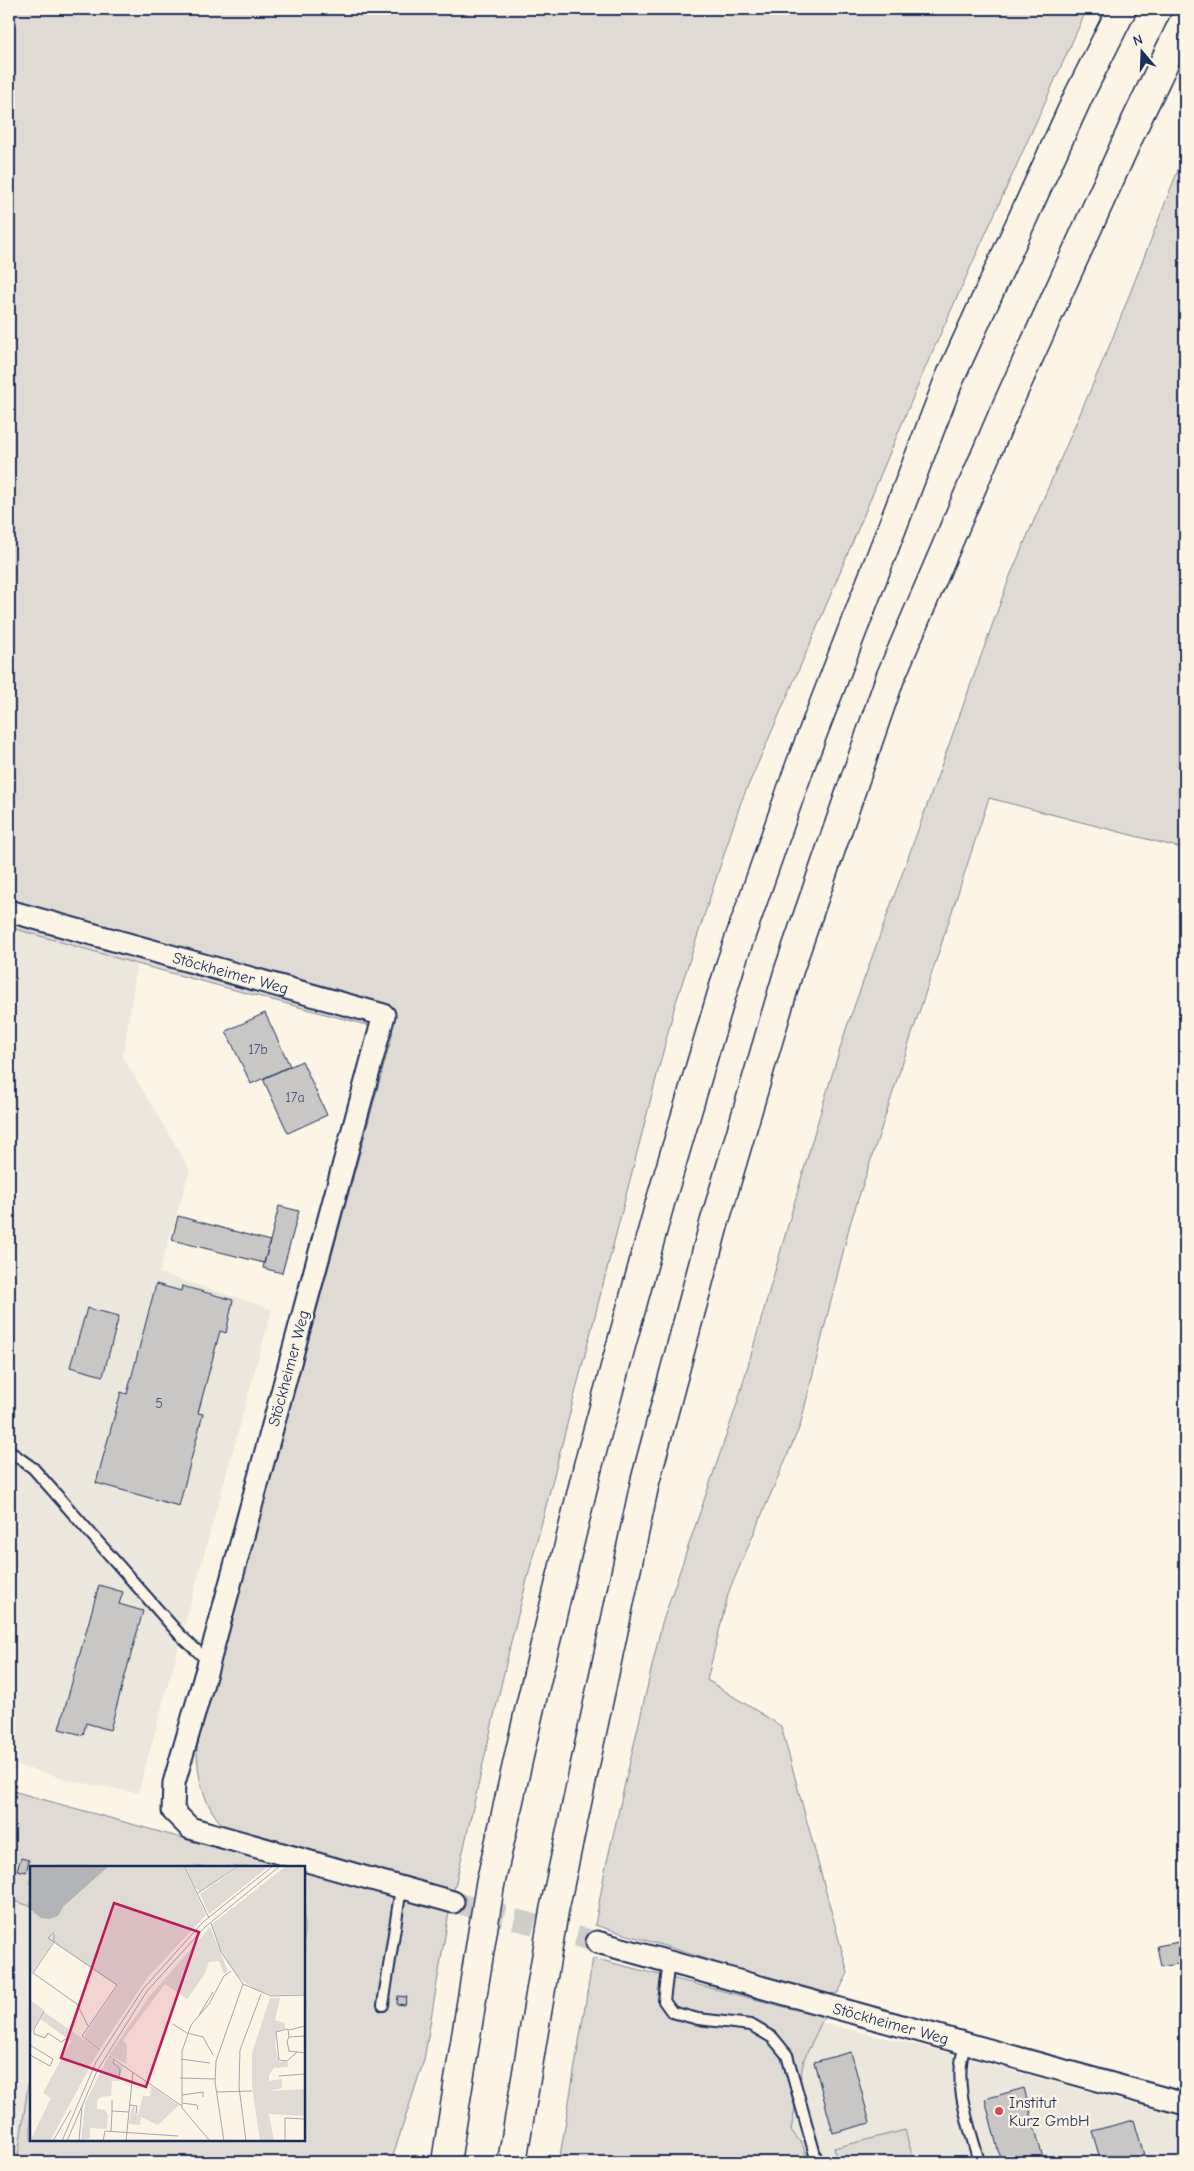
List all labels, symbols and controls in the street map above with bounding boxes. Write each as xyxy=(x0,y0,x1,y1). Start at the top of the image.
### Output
north arrow xyxy=(1116,28,1166,78)
text: N xyxy=(1131,31,1145,50)
street label: Stöckheimer Weg xyxy=(170,949,290,998)
house number: 17b xyxy=(248,1041,268,1058)
house number: 17a xyxy=(285,1089,305,1106)
street label: Stöckheimer Weg xyxy=(265,1308,313,1428)
house number: 5 xyxy=(155,1395,163,1412)
inset map xyxy=(30,1866,305,2141)
street label: Stöckheimer Weg xyxy=(831,1999,951,2049)
place label: Institut Kurz GmbH xyxy=(1009,2094,1090,2130)
marker: Institut Kurz GmbH xyxy=(993,2105,1005,2117)

